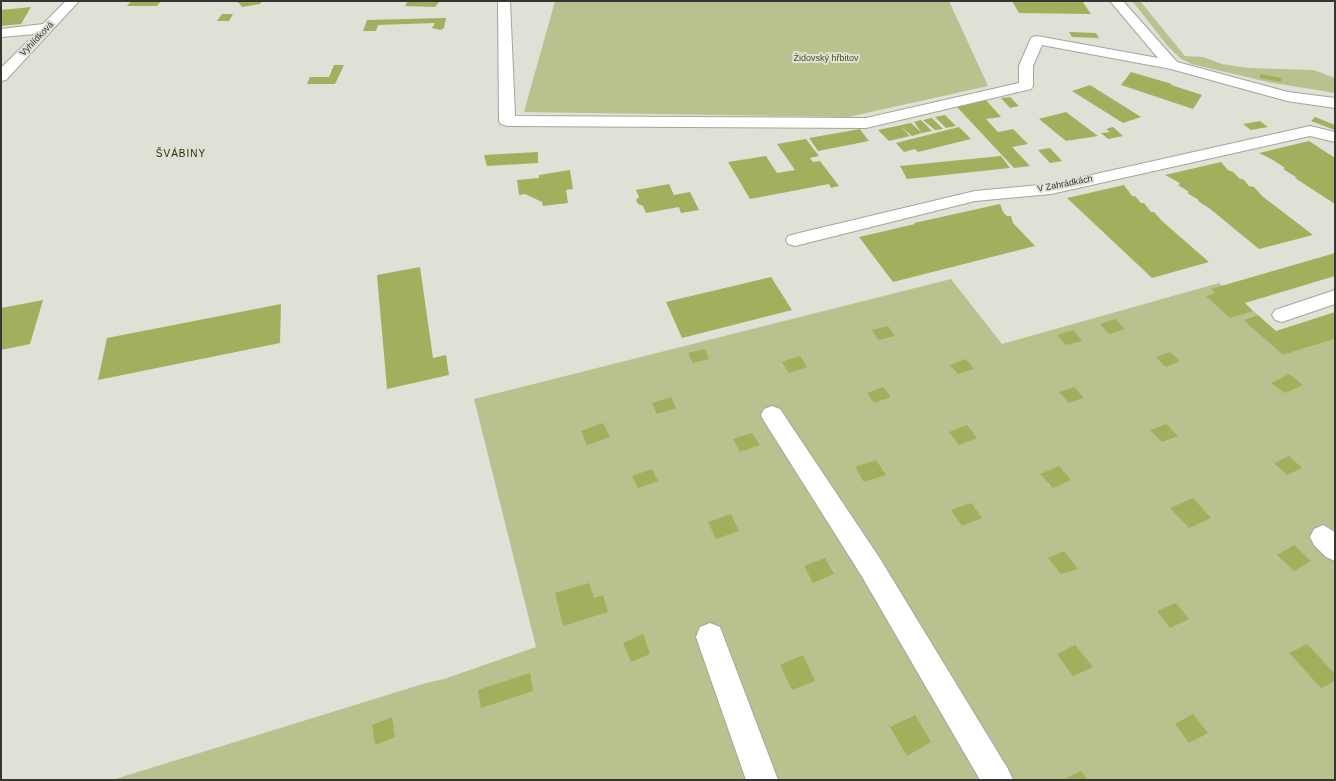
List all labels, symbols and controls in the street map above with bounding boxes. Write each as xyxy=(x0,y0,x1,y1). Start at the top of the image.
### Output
street label: Vyhlídková xyxy=(18,20,56,58)
park label: Židovský hřbitov xyxy=(793,54,859,64)
district label: ŠVÁBINY xyxy=(156,148,206,160)
street label: V Zahrádkách xyxy=(1036,173,1094,195)

